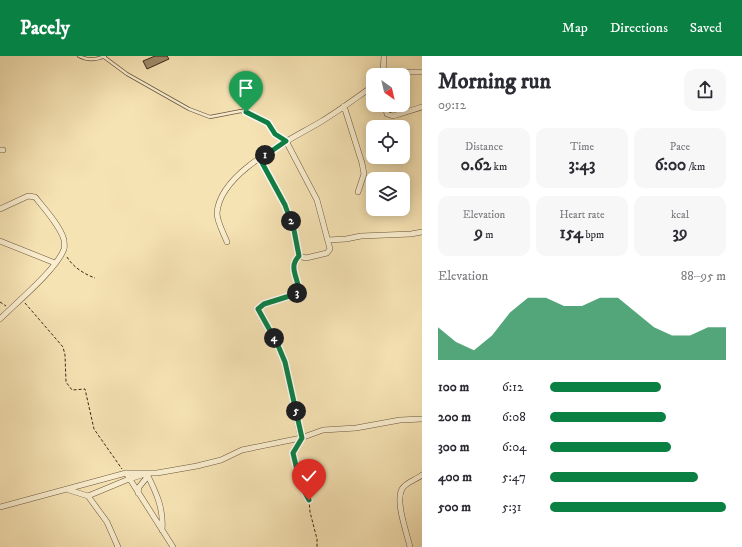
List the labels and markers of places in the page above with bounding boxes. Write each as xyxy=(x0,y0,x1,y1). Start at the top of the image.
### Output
pin xyxy=(229,71,263,112)
pin: 1 xyxy=(255,145,275,165)
pin: 2 xyxy=(281,211,301,231)
pin: 3 xyxy=(287,283,307,303)
pin: 4 xyxy=(264,328,284,348)
pin: 5 xyxy=(286,401,306,421)
pin xyxy=(292,459,326,500)

